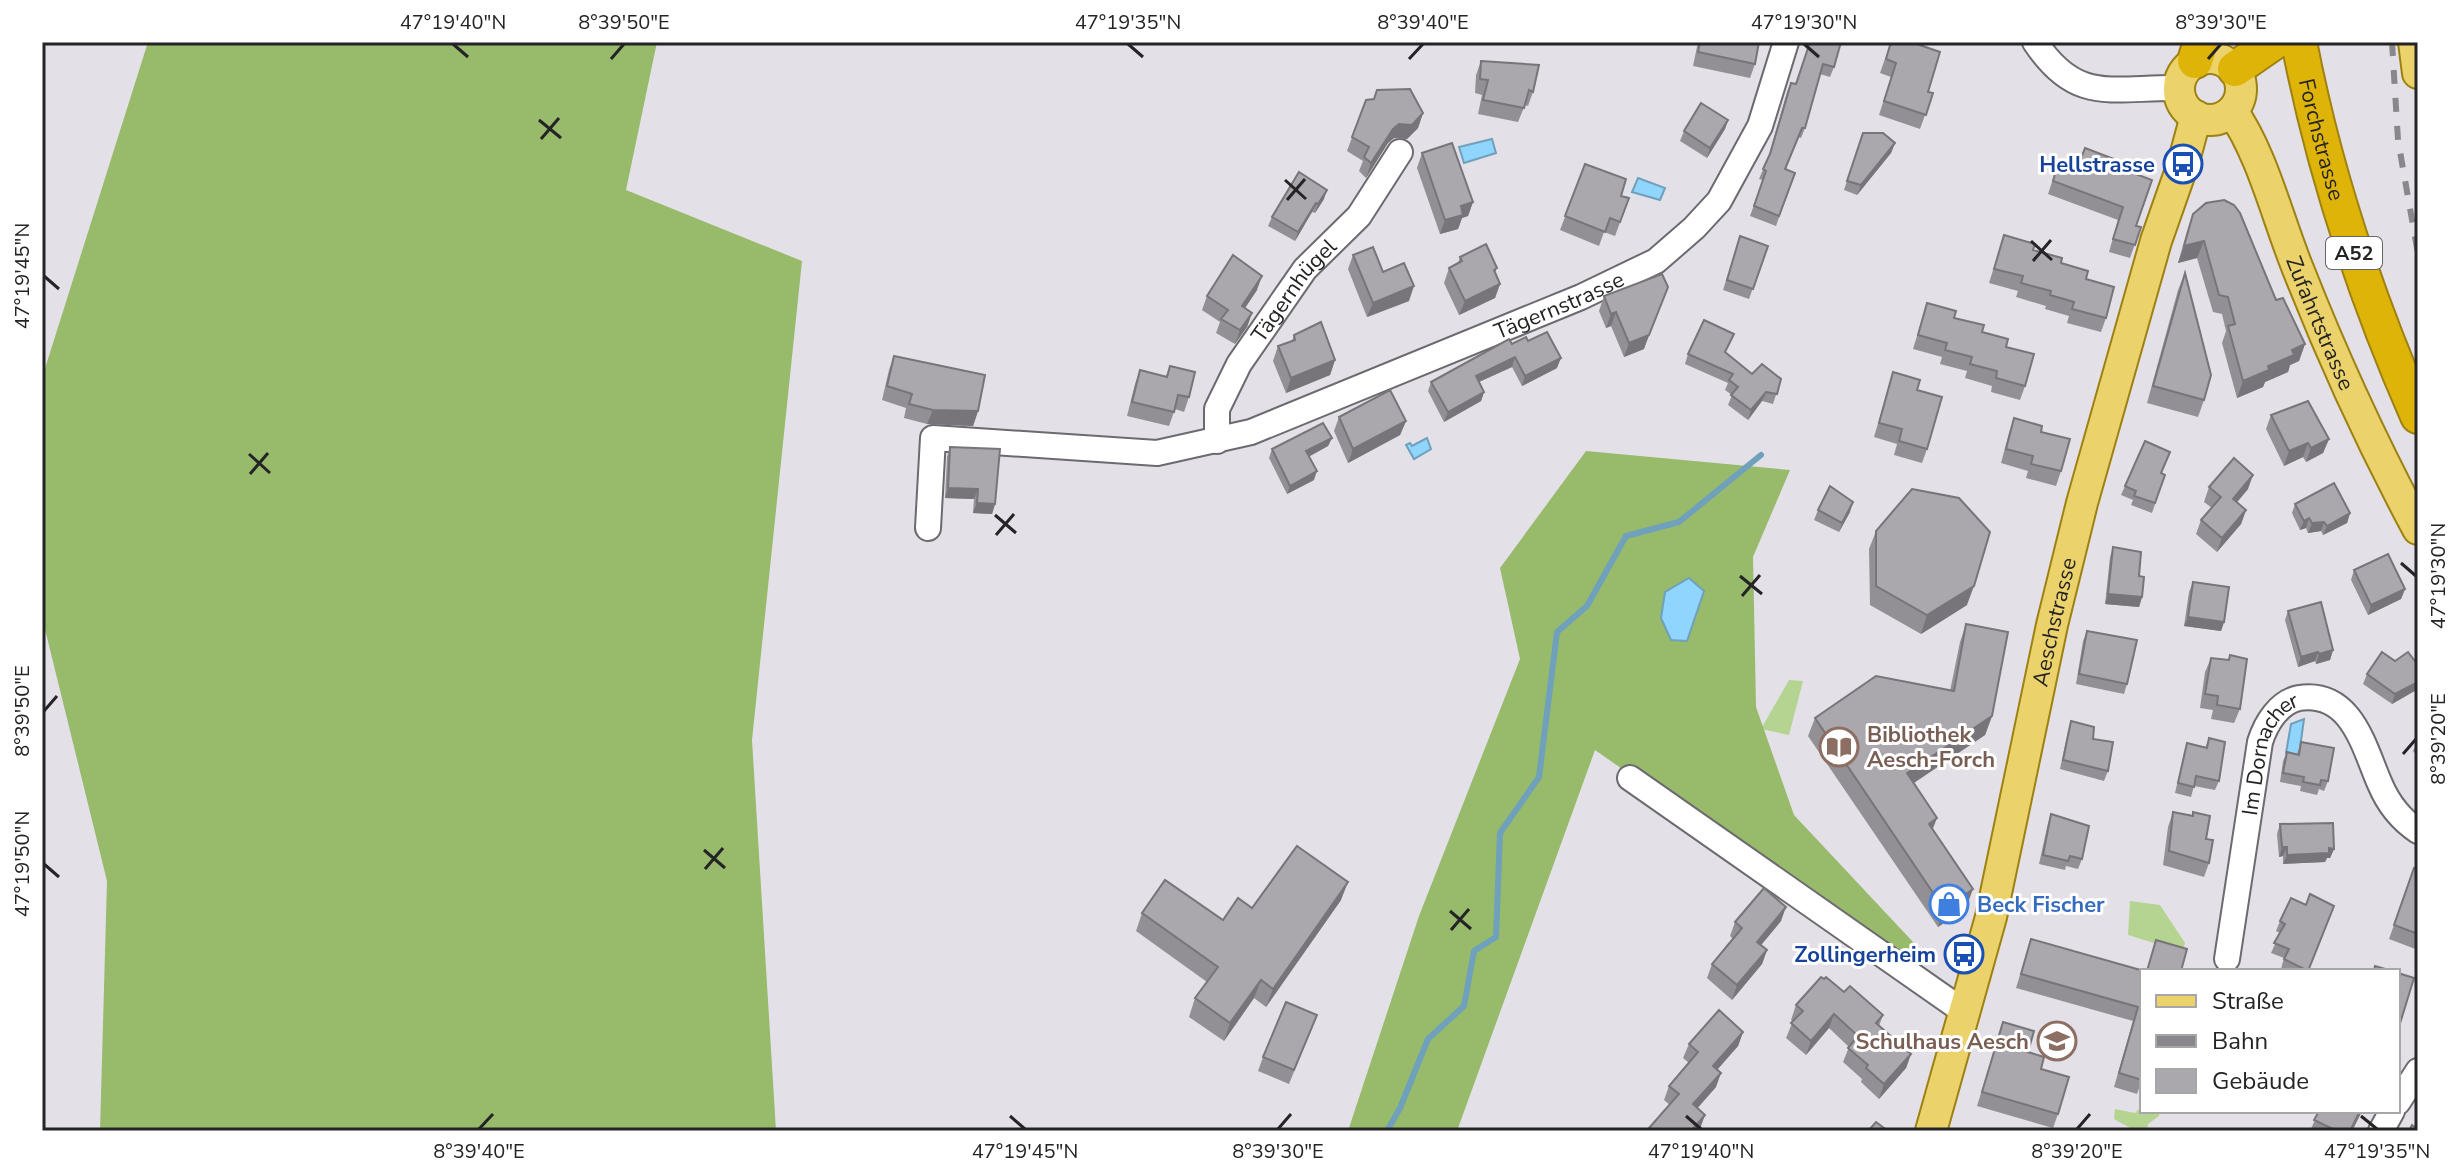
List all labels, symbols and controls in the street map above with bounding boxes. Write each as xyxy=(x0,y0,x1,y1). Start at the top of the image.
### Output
text: 47°19'40"N xyxy=(400,9,506,36)
text: 8°39'50"E xyxy=(578,9,670,36)
text: 47°19'35"N xyxy=(1075,9,1181,36)
text: 8°39'40"E xyxy=(1377,9,1469,36)
text: 47°19'30"N xyxy=(1751,9,1857,36)
text: 8°39'30"E xyxy=(2175,9,2267,36)
street label: Forchstrasse xyxy=(2291,76,2351,204)
bus stop icon: Hellstrasse xyxy=(2162,143,2204,185)
place label: Hellstrasse xyxy=(2039,150,2155,180)
text: 47°19'45"N xyxy=(9,223,36,329)
street label: Tägernhügel xyxy=(1244,232,1344,349)
road number: A52 xyxy=(2326,237,2382,269)
street label: Zufahrtstrasse xyxy=(2278,252,2361,395)
street label: Tägernstrasse xyxy=(1490,265,1629,347)
text: 47°19'30"N xyxy=(2425,523,2452,629)
street label: Aeschstrasse xyxy=(2026,554,2084,689)
text: 8°39'50"E xyxy=(9,665,36,757)
street label: Im Dornacher xyxy=(2235,685,2303,818)
text: 8°39'20"E xyxy=(2425,693,2452,785)
place label: Bibliothek Aesch-Forch xyxy=(1867,720,1995,775)
library icon: Bibliothek Aesch-Forch xyxy=(1818,726,1860,768)
text: 47°19'50"N xyxy=(9,811,36,917)
shop icon: Beck Fischer xyxy=(1928,883,1970,925)
place label: Beck Fischer xyxy=(1977,890,2105,920)
bus stop icon: Zollingerheim xyxy=(1943,933,1985,975)
place label: Zollingerheim xyxy=(1794,940,1936,970)
legend xyxy=(2140,969,2400,1113)
text: Straße xyxy=(2212,985,2284,1017)
school or university icon: Schulhaus Aesch xyxy=(2036,1020,2078,1062)
text: Bahn xyxy=(2212,1025,2268,1057)
place label: Schulhaus Aesch xyxy=(1856,1027,2029,1057)
text: Gebäude xyxy=(2212,1065,2309,1097)
text: 8°39'40"E xyxy=(433,1138,525,1165)
text: 47°19'45"N xyxy=(972,1138,1078,1165)
text: 8°39'30"E xyxy=(1232,1138,1324,1165)
text: 47°19'40"N xyxy=(1648,1138,1754,1165)
text: 8°39'20"E xyxy=(2031,1138,2123,1165)
text: 47°19'35"N xyxy=(2324,1138,2430,1165)

